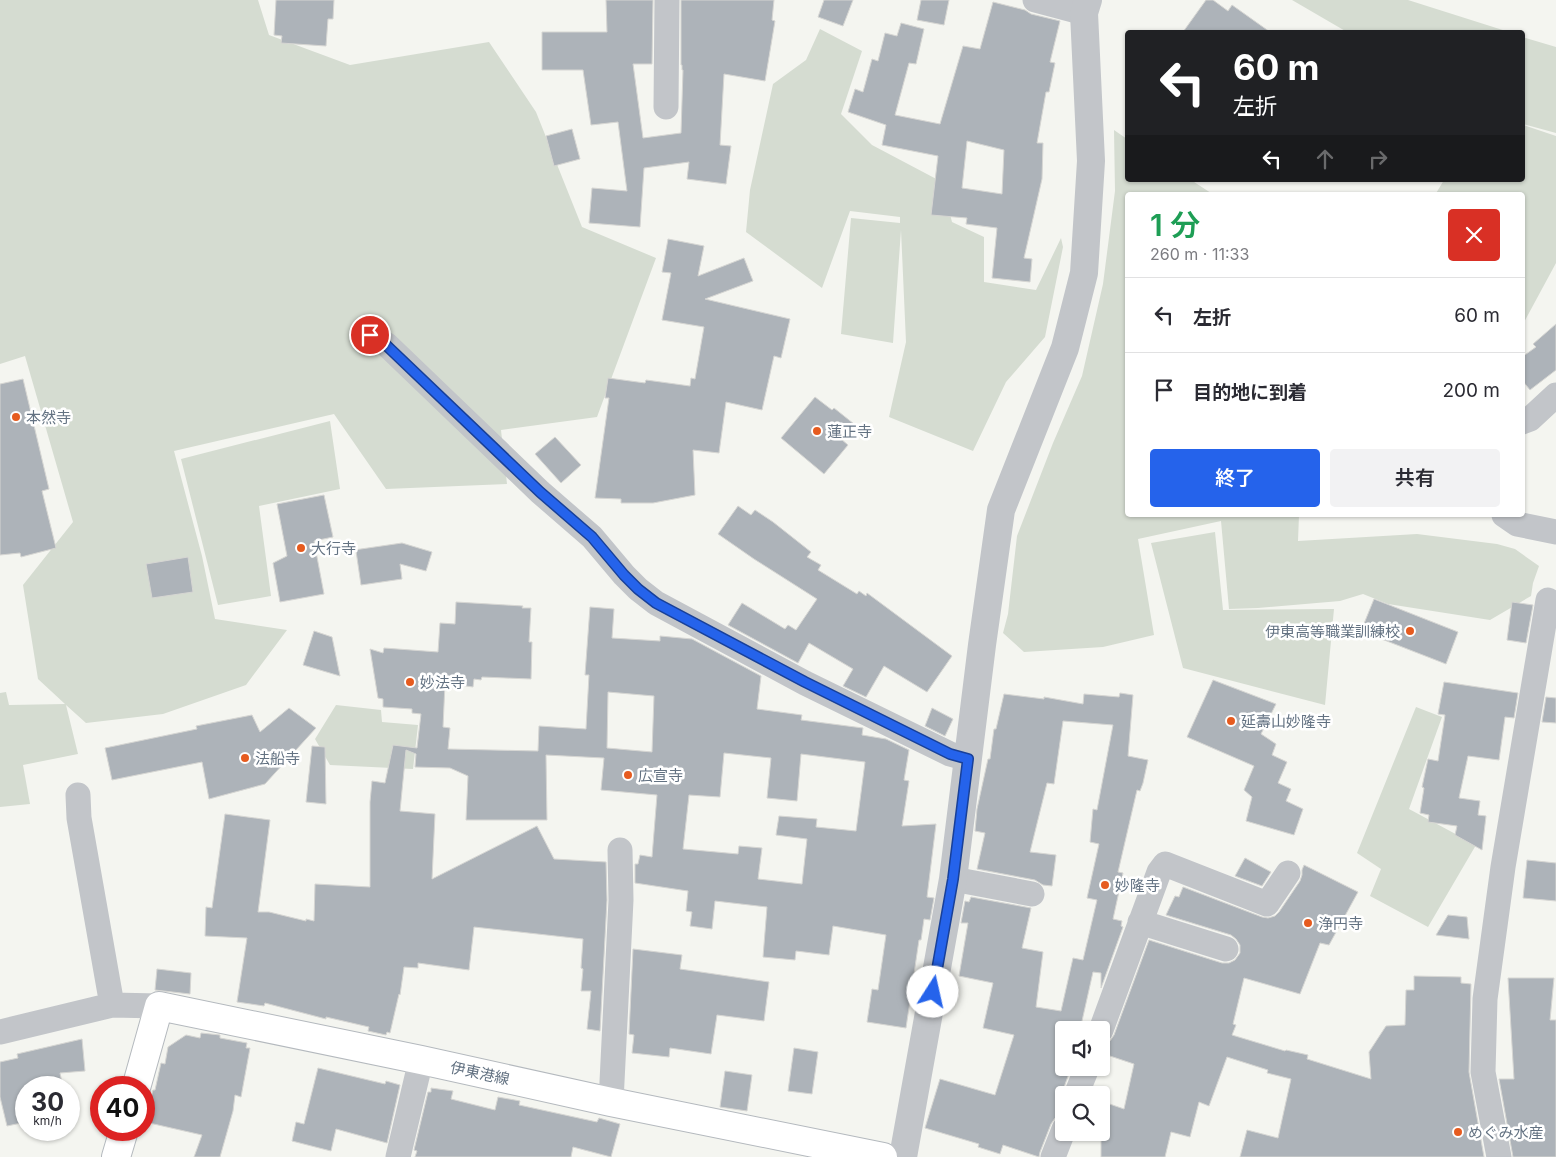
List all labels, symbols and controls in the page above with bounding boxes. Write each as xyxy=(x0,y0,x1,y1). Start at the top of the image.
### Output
text: 60 m xyxy=(1233,46,1320,88)
icon: left xyxy=(1150,50,1215,115)
text: 左折 xyxy=(1233,93,1277,119)
icon: left xyxy=(1258,145,1286,173)
icon: ahead xyxy=(1311,145,1339,173)
icon: right xyxy=(1364,145,1392,173)
text: 1 分 xyxy=(1150,207,1200,243)
button: close xyxy=(1448,209,1500,261)
text: 260 m · 11:33 xyxy=(1150,244,1249,264)
icon: left xyxy=(1150,301,1178,329)
text: 60 m xyxy=(1454,304,1500,327)
text: 左折 xyxy=(1193,306,1231,329)
pin xyxy=(349,314,391,356)
icon: arrive xyxy=(356,321,384,349)
icon: arrive xyxy=(1150,376,1178,404)
text: 200 m xyxy=(1442,379,1500,402)
text: 目的地に到着 xyxy=(1193,381,1307,404)
place label: 本然寺 xyxy=(26,408,71,427)
marker: 本然寺 xyxy=(10,411,22,423)
place label: 蓮正寺 xyxy=(827,422,872,441)
marker: 蓮正寺 xyxy=(811,425,823,437)
button: 終了 xyxy=(1150,449,1320,507)
button: 共有 xyxy=(1330,449,1500,507)
place label: 大行寺 xyxy=(311,539,356,558)
marker: 大行寺 xyxy=(295,542,307,554)
place label: 伊東高等職業訓練校 xyxy=(1265,622,1400,641)
marker: 伊東高等職業訓練校 xyxy=(1404,625,1416,637)
place label: 妙法寺 xyxy=(420,673,465,692)
marker: 妙法寺 xyxy=(404,676,416,688)
place label: 延壽山妙隆寺 xyxy=(1241,712,1331,731)
marker: 延壽山妙隆寺 xyxy=(1225,715,1237,727)
place label: 法船寺 xyxy=(255,749,300,768)
marker: 法船寺 xyxy=(239,752,251,764)
place label: 広宣寺 xyxy=(638,766,683,785)
marker: 広宣寺 xyxy=(622,769,634,781)
place label: 妙隆寺 xyxy=(1115,876,1160,895)
marker: 妙隆寺 xyxy=(1099,879,1111,891)
place label: 浄円寺 xyxy=(1318,914,1363,933)
marker: 浄円寺 xyxy=(1302,917,1314,929)
position arrow xyxy=(906,965,958,1017)
map controls xyxy=(1055,1021,1110,1141)
button: sound xyxy=(1055,1021,1110,1076)
street label: 伊東港線 xyxy=(449,1057,511,1089)
speed limit sign: 40 xyxy=(90,1076,155,1141)
button: search xyxy=(1055,1086,1110,1141)
text: 30 xyxy=(31,1087,64,1117)
text: km/h xyxy=(33,1113,62,1128)
place label: めぐみ水産 xyxy=(1468,1123,1543,1142)
marker: めぐみ水産 xyxy=(1452,1126,1464,1138)

